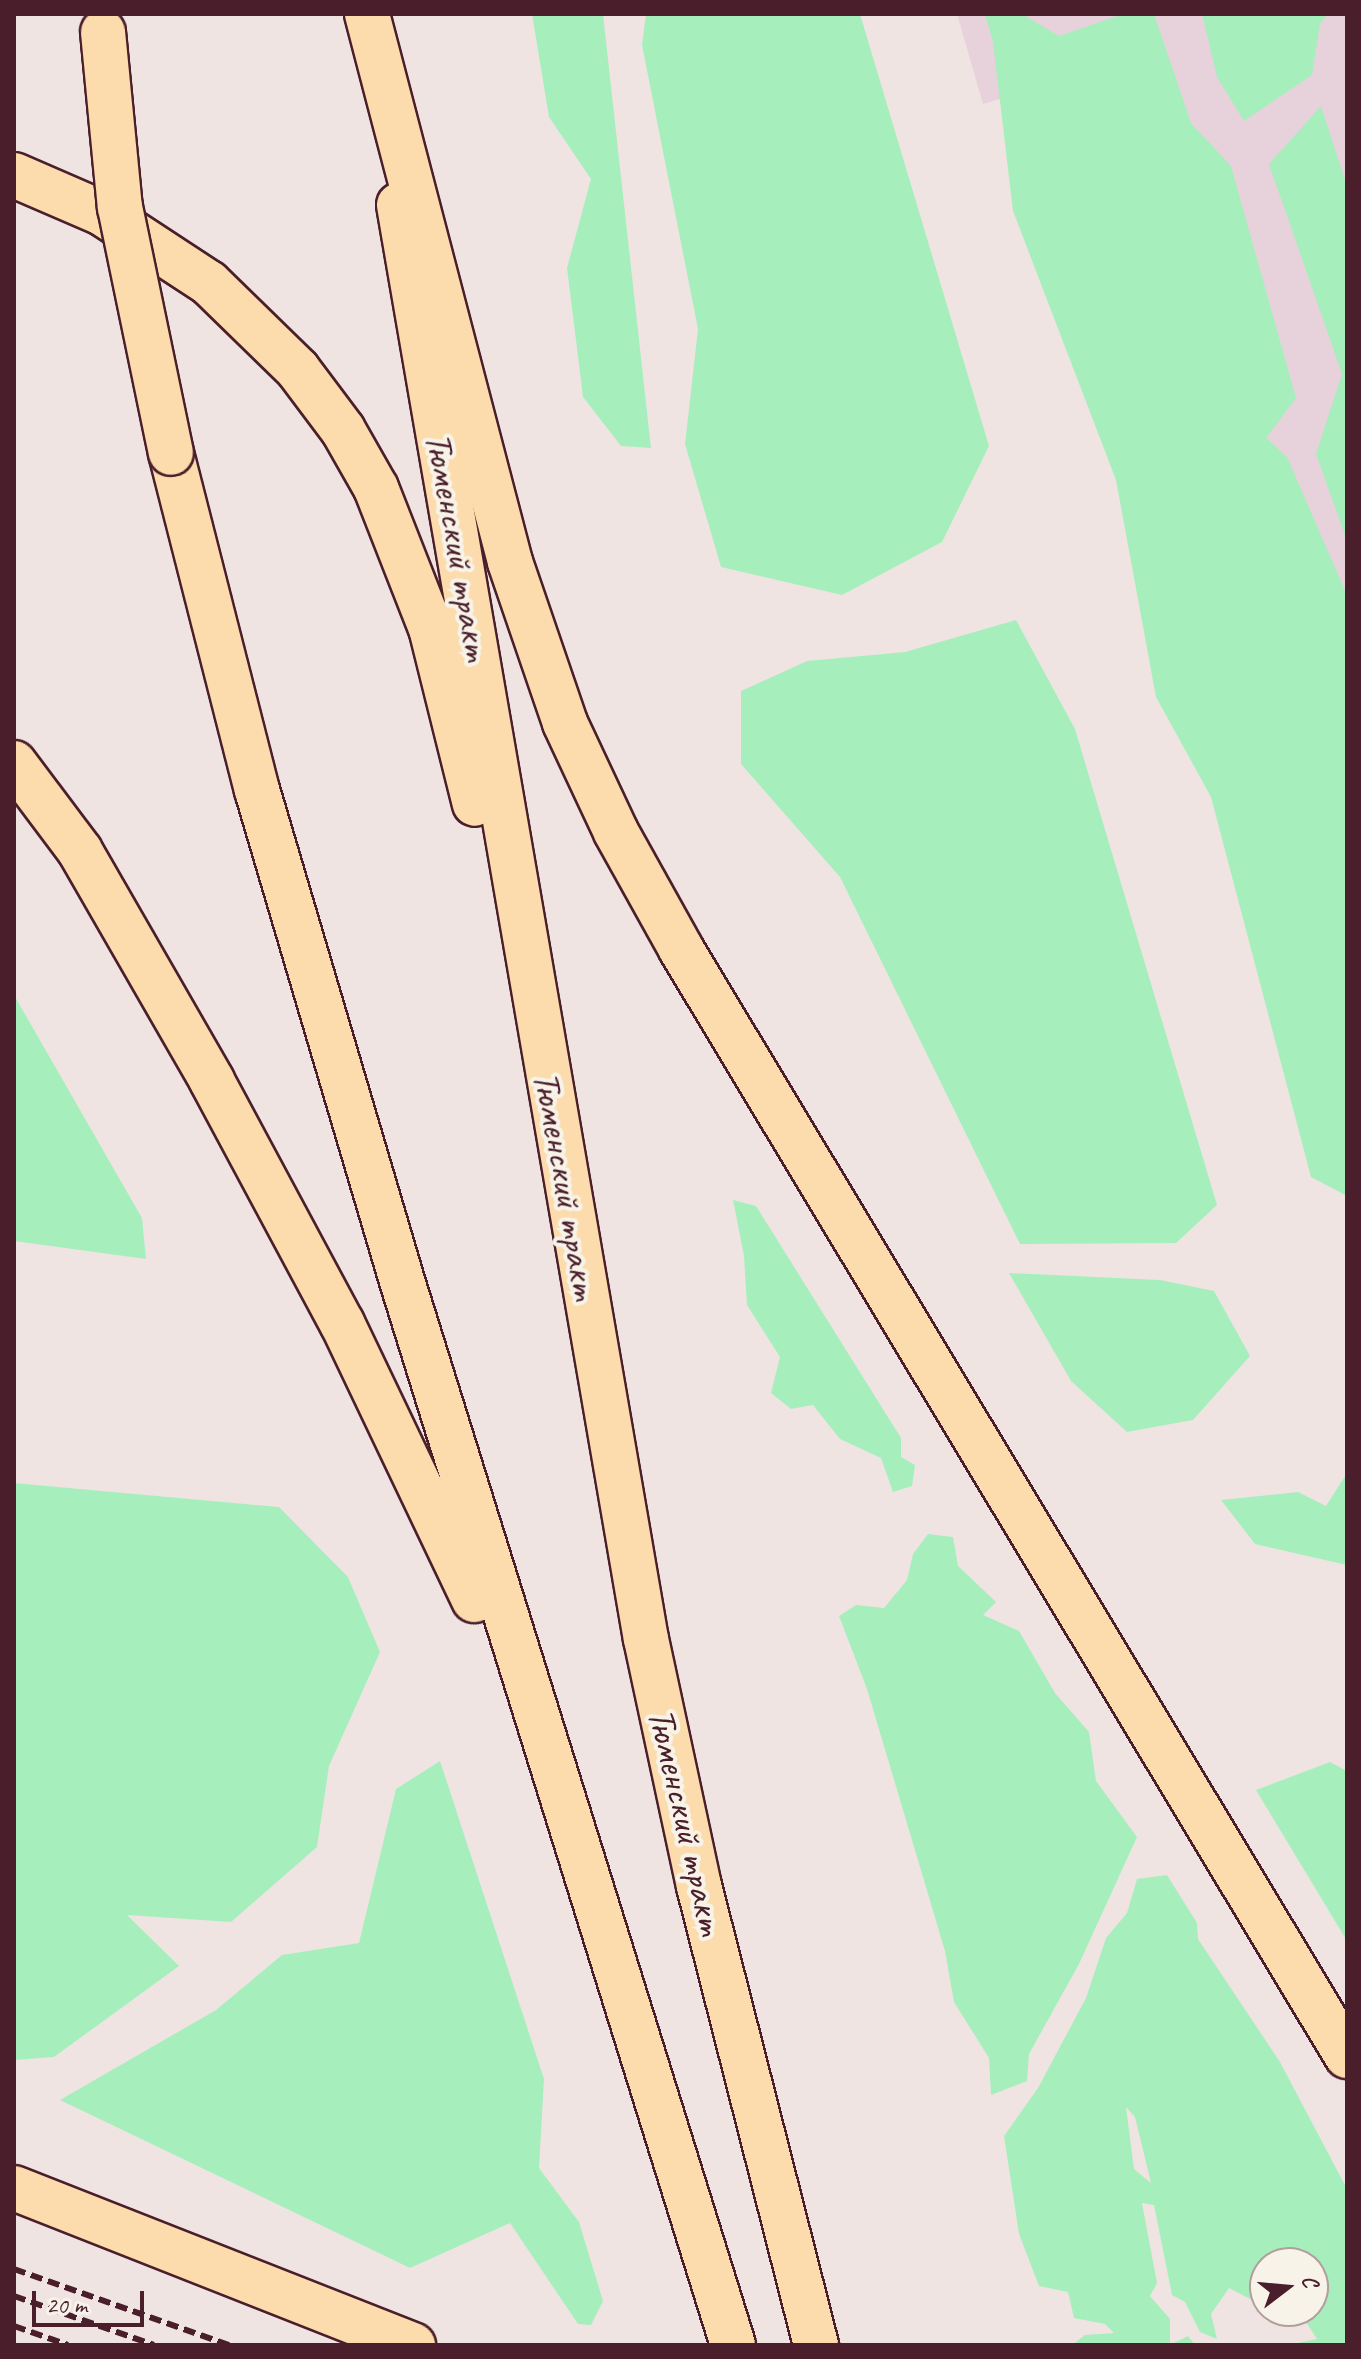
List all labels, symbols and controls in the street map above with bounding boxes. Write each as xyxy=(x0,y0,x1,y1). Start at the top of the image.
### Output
street label: Тюменский тракт xyxy=(416,429,500,663)
street label: Тюменский тракт xyxy=(524,1068,608,1302)
street label: Тюменский тракт xyxy=(638,1704,734,1938)
north arrow xyxy=(1249,2247,1329,2327)
text: С xyxy=(1295,2272,1325,2290)
scale bar xyxy=(36,2275,148,2325)
text: 20 m xyxy=(46,2290,87,2320)

